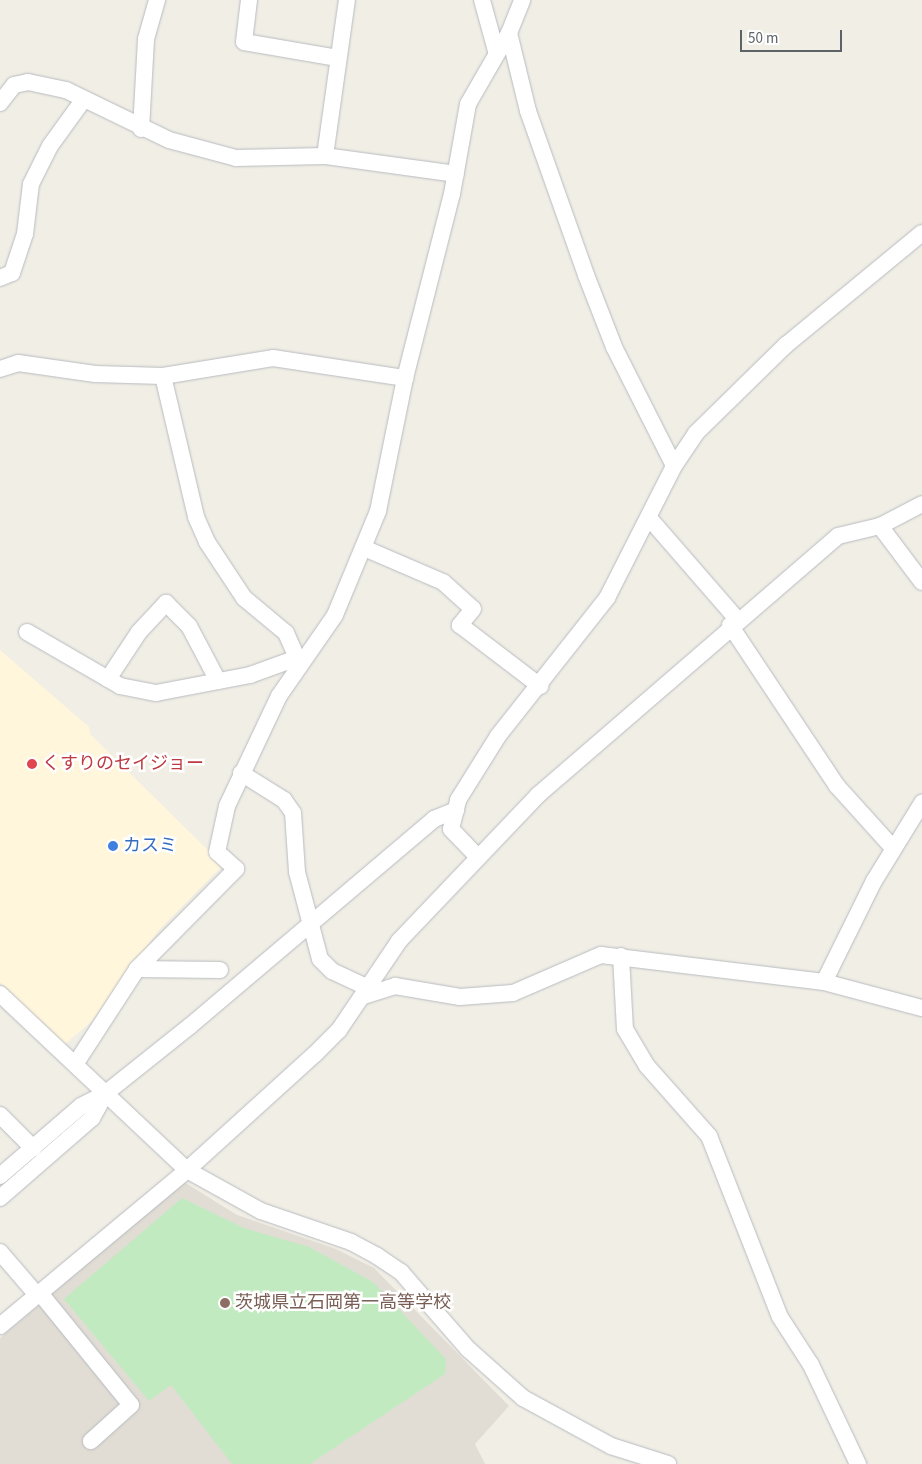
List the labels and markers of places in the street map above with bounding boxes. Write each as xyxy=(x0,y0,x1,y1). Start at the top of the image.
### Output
place label: くすりのセイジョー xyxy=(42,753,204,775)
marker: くすりのセイジョー xyxy=(26,758,38,770)
place label: カスミ xyxy=(123,835,177,857)
marker: カスミ xyxy=(107,840,119,852)
place label: 茨城県立石岡第一高等学校 xyxy=(235,1292,451,1314)
marker: 茨城県立石岡第一高等学校 xyxy=(219,1297,231,1309)

